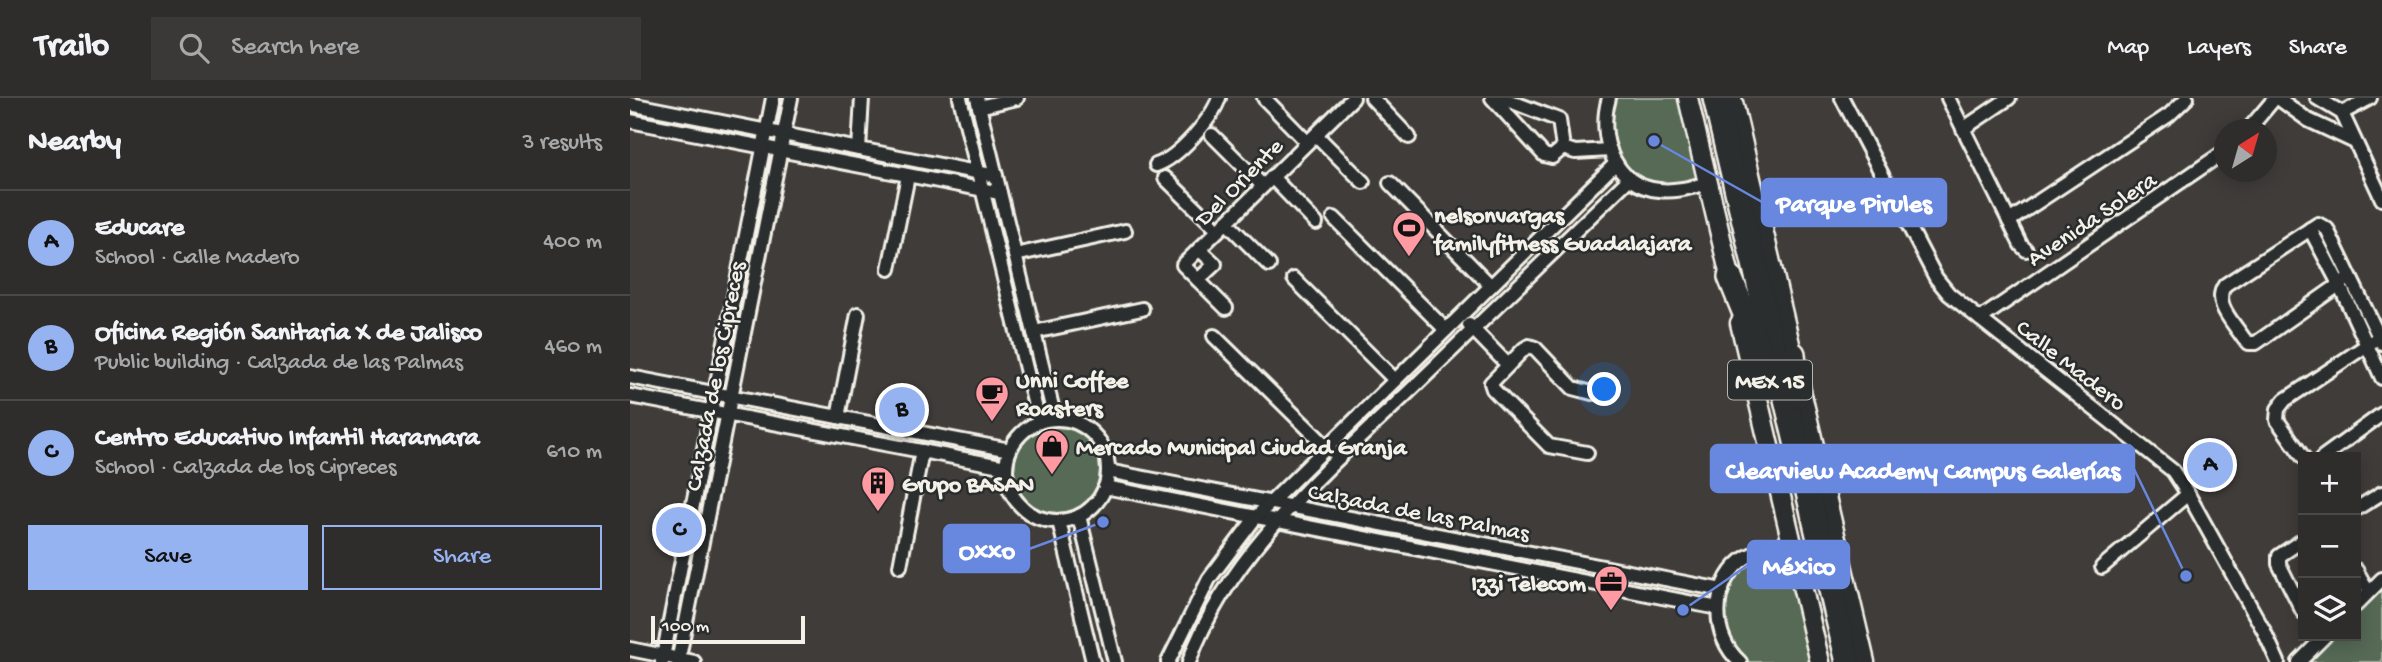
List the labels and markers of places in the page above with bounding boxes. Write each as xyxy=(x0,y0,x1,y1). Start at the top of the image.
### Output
callout: Parque Pirules xyxy=(1762,179,1946,226)
place label: nelsonvargas familyfitness Guadalajara xyxy=(1432,203,1693,260)
sports icon: nelsonvargas familyfitness Guadalajara xyxy=(1390,209,1428,258)
place label: Unni Coffee Roasters xyxy=(1015,368,1130,425)
cafe icon: Unni Coffee Roasters xyxy=(973,374,1011,423)
pin: B xyxy=(879,384,925,436)
shop icon: Mercado Municipal Ciudad Granja xyxy=(1033,427,1071,476)
place label: Mercado Municipal Ciudad Granja xyxy=(1076,435,1408,464)
pin: A xyxy=(2187,439,2233,491)
callout: Clearview Academy Campus Galerías xyxy=(1711,445,2134,492)
building icon: Grupo BASAN xyxy=(859,464,897,513)
place label: Grupo BASAN xyxy=(902,472,1034,501)
pin: C xyxy=(656,504,702,556)
callout: Oxxo xyxy=(944,525,1029,572)
callout: México xyxy=(1748,541,1849,588)
office icon: Izzi Telecom xyxy=(1592,563,1630,612)
place label: Izzi Telecom xyxy=(1471,571,1586,600)

